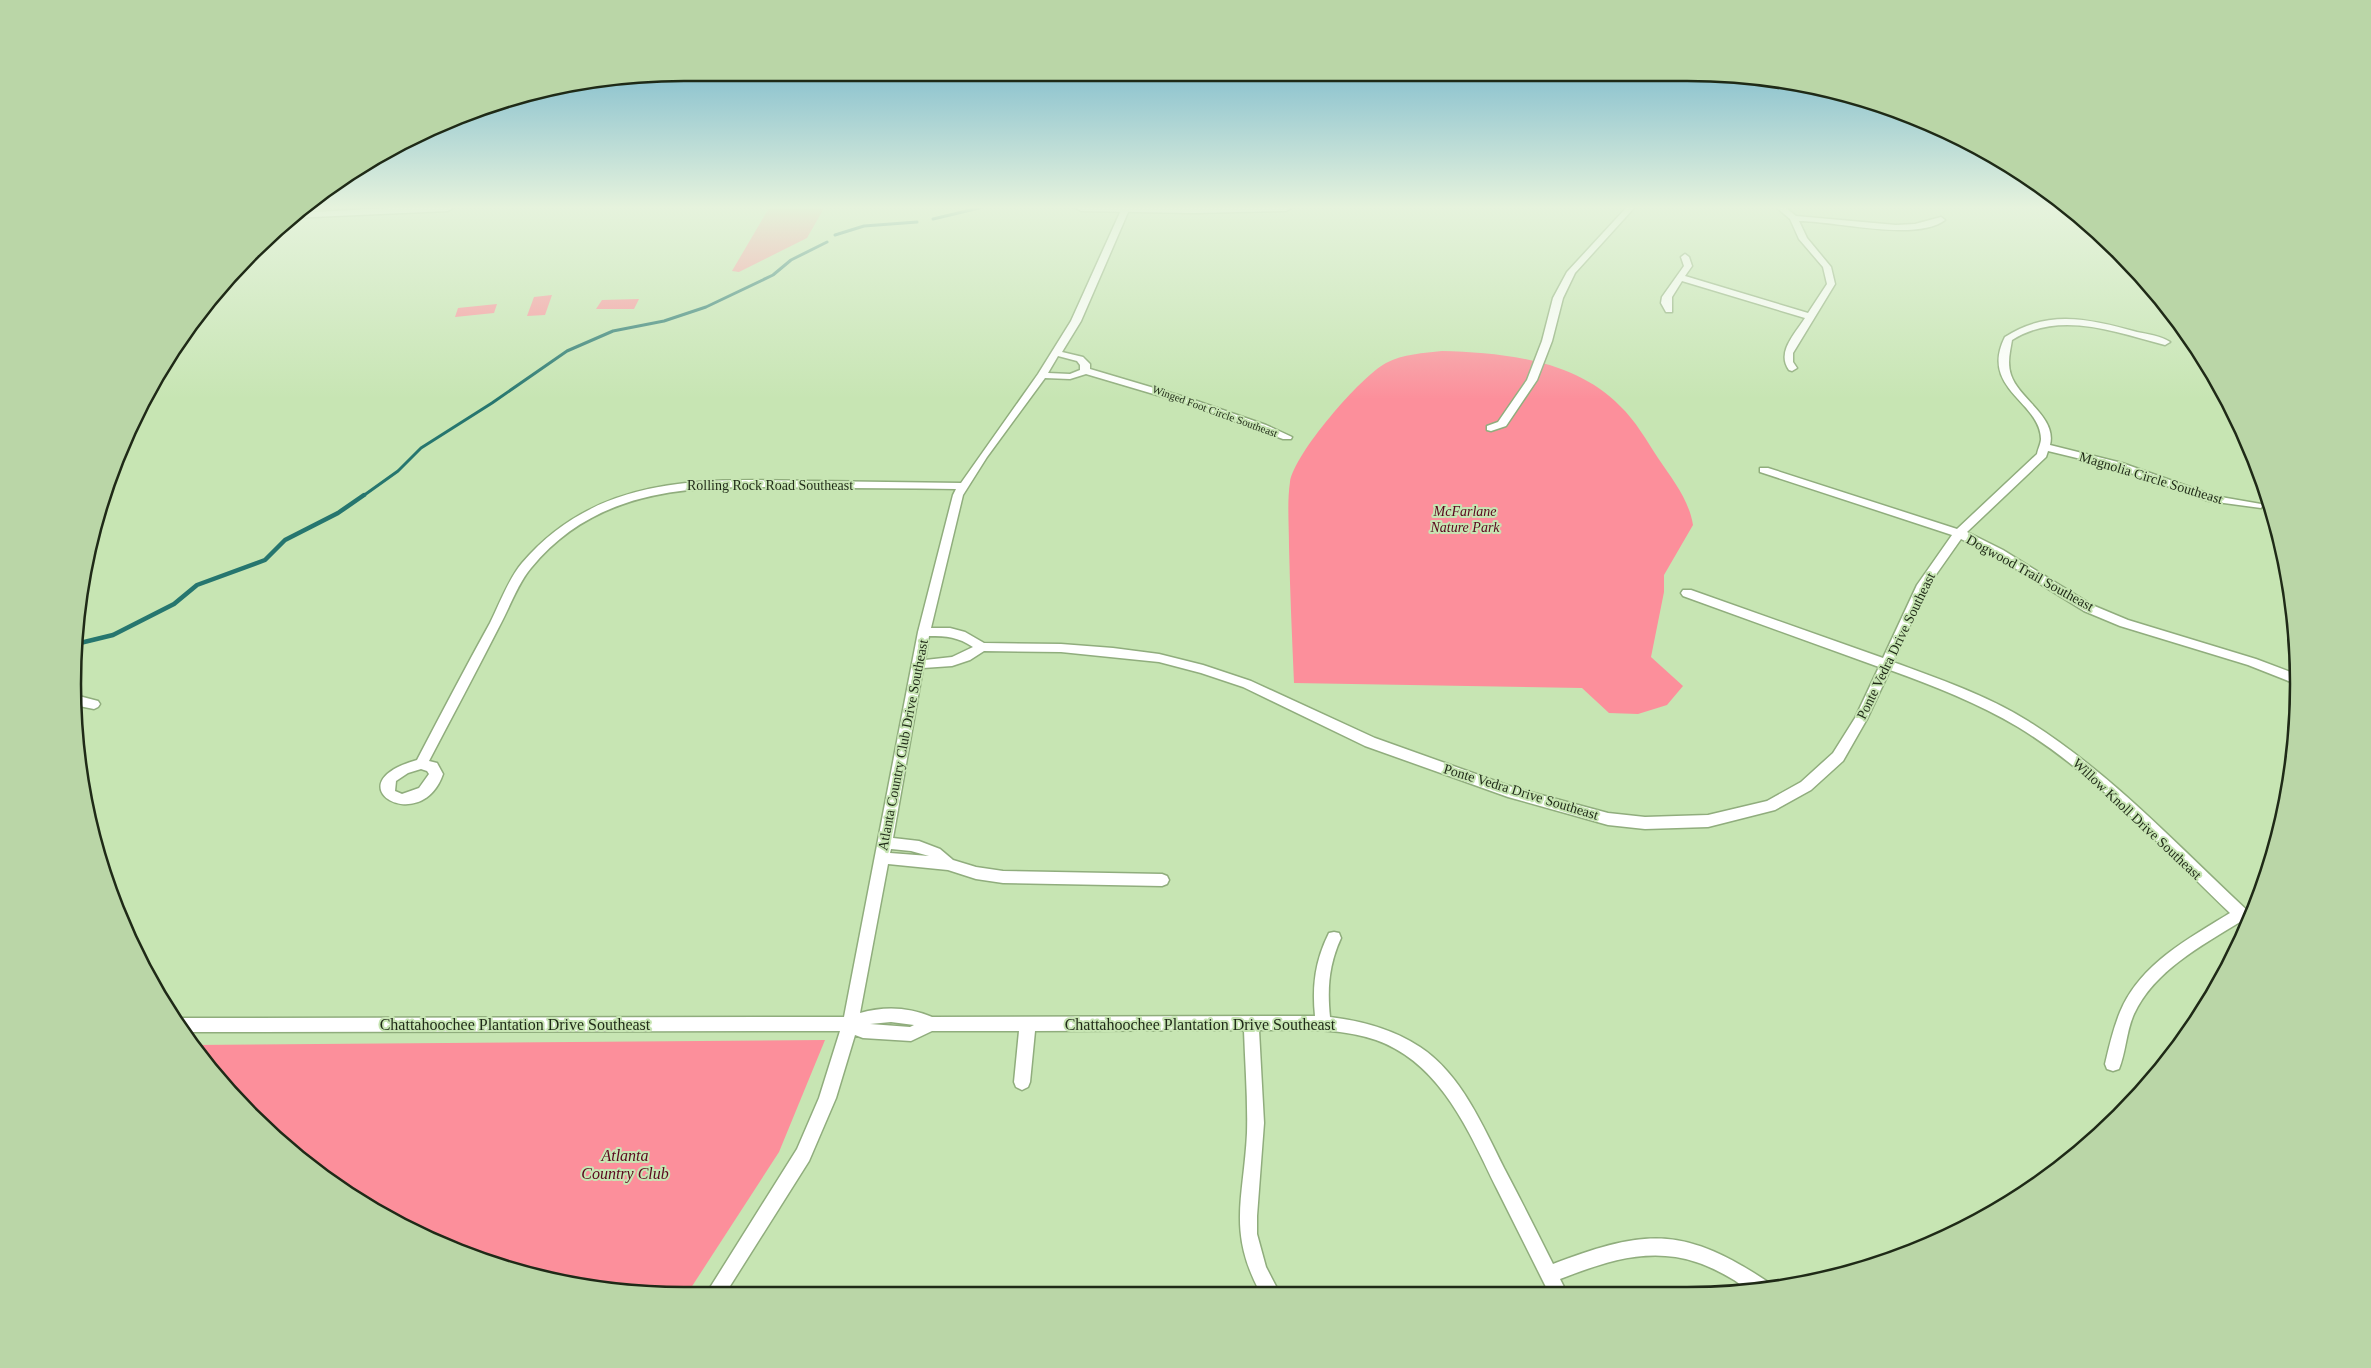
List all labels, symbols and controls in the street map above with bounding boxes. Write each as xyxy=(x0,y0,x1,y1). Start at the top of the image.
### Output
street label: Winged Foot Circle Southeast xyxy=(1151,383,1279,439)
street label: Magnolia Circle Southeast xyxy=(2077,449,2225,507)
street label: Rolling Rock Road Southeast xyxy=(687,478,853,493)
park label: McFarlane Nature Park xyxy=(1429,504,1500,535)
street label: Dogwood Trail Southeast xyxy=(1964,532,2096,614)
street label: Ponte Vedra Drive Southeast xyxy=(1854,570,1938,722)
street label: Atlanta Country Club Drive Southeast xyxy=(875,638,931,852)
street label: Willow Knoll Drive Southeast xyxy=(2070,755,2204,883)
street label: Ponte Vedra Drive Southeast xyxy=(1442,761,1600,823)
street label: Chattahoochee Plantation Drive Southeast xyxy=(380,1016,651,1033)
street label: Chattahoochee Plantation Drive Southeast xyxy=(1065,1016,1336,1033)
park label: Atlanta Country Club xyxy=(581,1147,669,1183)

